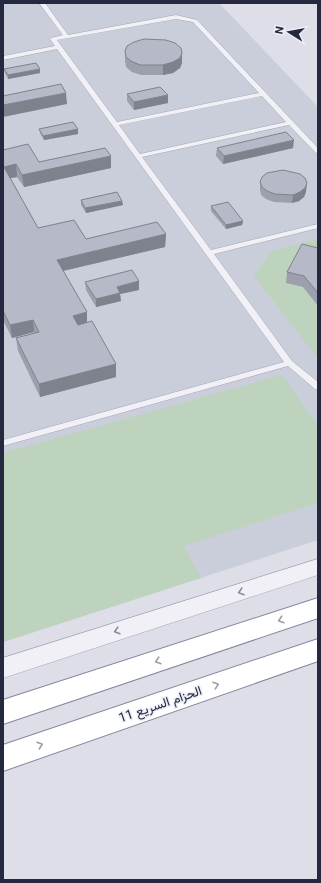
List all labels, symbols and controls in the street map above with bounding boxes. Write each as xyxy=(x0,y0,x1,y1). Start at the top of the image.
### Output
north arrow xyxy=(269,12,309,52)
text: N xyxy=(273,25,287,35)
one-way arrow xyxy=(238,587,245,596)
one-way arrow xyxy=(278,615,285,624)
one-way arrow xyxy=(114,626,121,635)
one-way arrow xyxy=(154,656,161,664)
one-way arrow xyxy=(212,681,219,690)
street label: الحزام السريع 11 xyxy=(116,683,204,727)
one-way arrow xyxy=(36,742,43,750)

